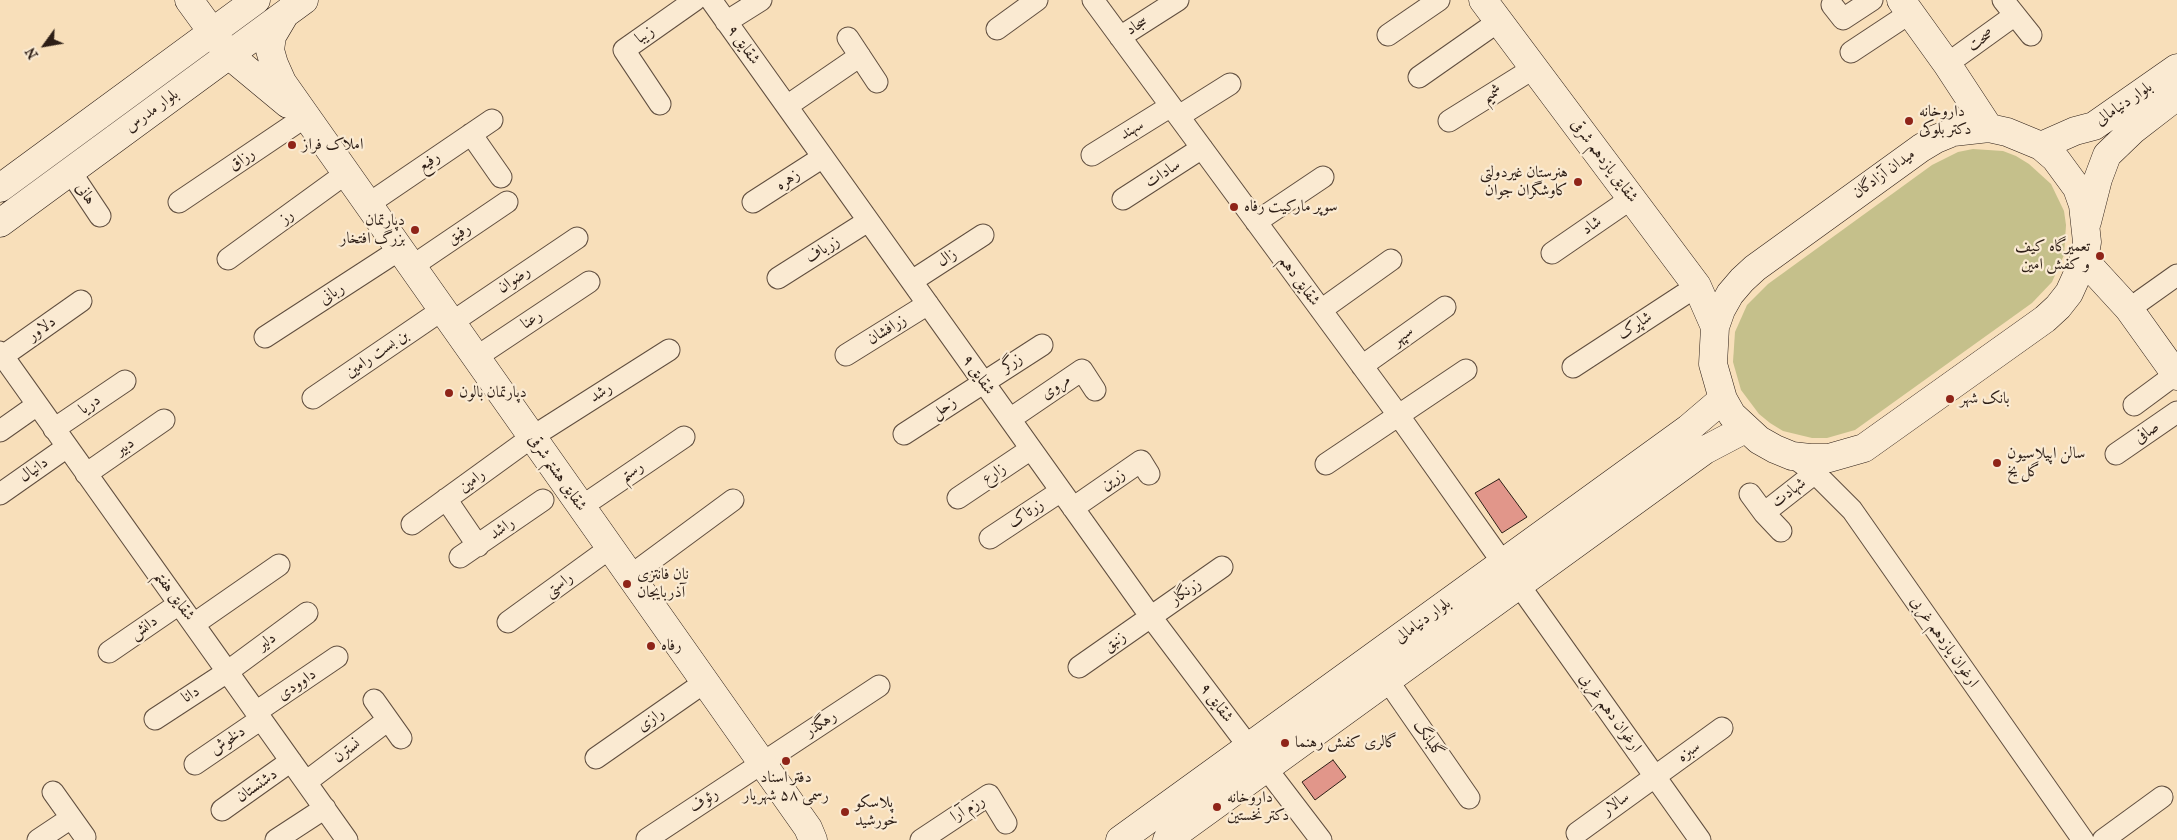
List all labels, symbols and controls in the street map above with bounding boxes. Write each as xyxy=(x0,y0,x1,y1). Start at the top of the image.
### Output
street label: سجاد xyxy=(1123,12,1151,40)
north arrow xyxy=(20,20,70,70)
street label: شقایق ۹ xyxy=(722,21,764,69)
street label: زیبا xyxy=(632,22,658,48)
street label: صحت xyxy=(1964,24,1998,56)
text: N xyxy=(22,44,42,62)
street label: بلوار دنیامالی xyxy=(2092,78,2156,130)
street label: شمیم xyxy=(1478,81,1506,107)
street label: بلوار مدرس xyxy=(121,85,183,137)
place label: داروخانه دکتر بلوکی xyxy=(1919,102,1971,140)
street label: شقایق یازدهم شرقی xyxy=(1566,115,1642,207)
marker: داروخانه دکتر بلوکی xyxy=(1903,115,1915,127)
street label: سهند xyxy=(1117,116,1147,144)
place label: املاک فراز xyxy=(302,135,364,155)
marker: املاک فراز xyxy=(286,139,298,151)
street label: رزاق xyxy=(225,144,259,176)
street label: میدان آزادگان xyxy=(1849,145,1919,203)
street label: رفیع xyxy=(414,148,444,176)
street label: سادات xyxy=(1142,156,1184,192)
place label: هنرستان غیردولتی کاوشگران جوان xyxy=(1480,163,1568,201)
street label: زهره xyxy=(772,165,804,195)
marker: هنرستان غیردولتی کاوشگران جوان xyxy=(1572,176,1584,188)
street label: هانی xyxy=(71,179,99,209)
place label: سوپر مارکیت رفاه xyxy=(1244,197,1338,217)
marker: سوپر مارکیت رفاه xyxy=(1228,201,1240,213)
street label: رز xyxy=(276,205,298,229)
place label: دپارتمان بزرگ افتخار xyxy=(340,211,405,249)
street label: شاد xyxy=(1578,212,1606,240)
street label: رفیق xyxy=(443,219,475,249)
marker: دپارتمان بزرگ افتخار xyxy=(409,224,421,236)
street label: زرباف xyxy=(802,232,844,268)
place label: تعمیرگاه کیف و کفش امین xyxy=(2015,237,2090,275)
street label: زال xyxy=(934,245,960,271)
marker: تعمیرگاه کیف و کفش امین xyxy=(2094,250,2106,262)
street label: شقایق دهم xyxy=(1274,252,1324,310)
street label: رضوان xyxy=(494,262,534,298)
street label: ربانی xyxy=(316,279,348,309)
street label: رعنا xyxy=(518,306,546,334)
street label: شاپرک xyxy=(1614,308,1656,344)
street label: زرافشان xyxy=(864,311,910,349)
street label: دلاور xyxy=(24,312,60,346)
street label: سپهر xyxy=(1388,322,1418,350)
street label: بن بست رامین xyxy=(342,326,412,382)
street label: زرگر xyxy=(998,349,1026,377)
street label: شقایق ۹ xyxy=(957,351,999,399)
street label: مروی xyxy=(1037,370,1075,404)
street label: رشد xyxy=(586,379,616,407)
place label: دپارتمان بالون xyxy=(459,383,527,403)
marker: دپارتمان بالون xyxy=(443,387,455,399)
place label: بانک شهر xyxy=(1960,389,2010,409)
street label: دریا xyxy=(75,391,105,419)
street label: زحل xyxy=(928,393,960,423)
marker: بانک شهر xyxy=(1944,393,1956,405)
street label: صافی xyxy=(2131,418,2163,448)
street label: شقایق هشتم شرقی xyxy=(523,431,591,515)
street label: دبیر xyxy=(112,434,138,460)
place label: سالن اپیلاسیون گل یخ xyxy=(2007,444,2085,482)
street label: دانیال xyxy=(16,453,52,487)
street label: رستم xyxy=(617,457,647,487)
marker: سالن اپیلاسیون گل یخ xyxy=(1991,457,2003,469)
street label: زارع xyxy=(978,459,1010,489)
street label: رامین xyxy=(455,465,489,497)
street label: زرین xyxy=(1097,465,1129,495)
street label: شهادت xyxy=(1768,474,1810,512)
street label: زرتاک xyxy=(1005,495,1047,533)
street label: راشد xyxy=(486,514,518,544)
place label: نان فانتزی آذربایجان xyxy=(637,565,689,603)
street label: شقایق هفتم xyxy=(149,567,199,625)
street label: راستی xyxy=(541,568,577,602)
street label: زرنگار xyxy=(1167,574,1205,610)
marker: نان فانتزی آذربایجان xyxy=(621,578,633,590)
street label: ارغوان یازدهم غربی xyxy=(1906,593,1982,691)
street label: بلوار دنیامالی xyxy=(1391,594,1455,648)
street label: دانش xyxy=(126,612,162,644)
street label: زنبق xyxy=(1100,627,1130,657)
street label: دلیر xyxy=(254,629,280,655)
place label: رفاه xyxy=(661,636,682,656)
marker: رفاه xyxy=(645,640,657,652)
street label: داوودی xyxy=(274,665,320,705)
street label: ارغوان دهم غربی xyxy=(1575,669,1645,757)
street label: شقایق ۹ xyxy=(1195,680,1237,726)
street label: دانا xyxy=(178,682,204,708)
street label: رازی xyxy=(634,704,668,736)
street label: رهگذر xyxy=(802,707,840,741)
street label: گلبانگ xyxy=(1408,717,1448,761)
street label: دلخوش xyxy=(207,722,249,760)
place label: گالری کفش رهنما xyxy=(1295,733,1397,753)
street label: نسترن xyxy=(330,735,364,767)
marker: گالری کفش رهنما xyxy=(1279,737,1291,749)
street label: سبزه xyxy=(1674,737,1704,767)
marker: دفتر اسناد رسمی ۵۸ شهریار xyxy=(780,755,792,767)
street label: دشتستان xyxy=(233,765,281,807)
place label: دفتر اسناد رسمی ۵۸ شهریار xyxy=(743,768,829,806)
street label: رئوف xyxy=(686,784,722,818)
place label: داروخانه دکتر نخستین xyxy=(1227,788,1289,826)
street label: سالار xyxy=(1598,788,1634,820)
street label: رزم آرا xyxy=(947,791,989,827)
place label: پلاسکو خورشید xyxy=(855,793,898,831)
marker: داروخانه دکتر نخستین xyxy=(1211,801,1223,813)
marker: پلاسکو خورشید xyxy=(839,806,851,818)

